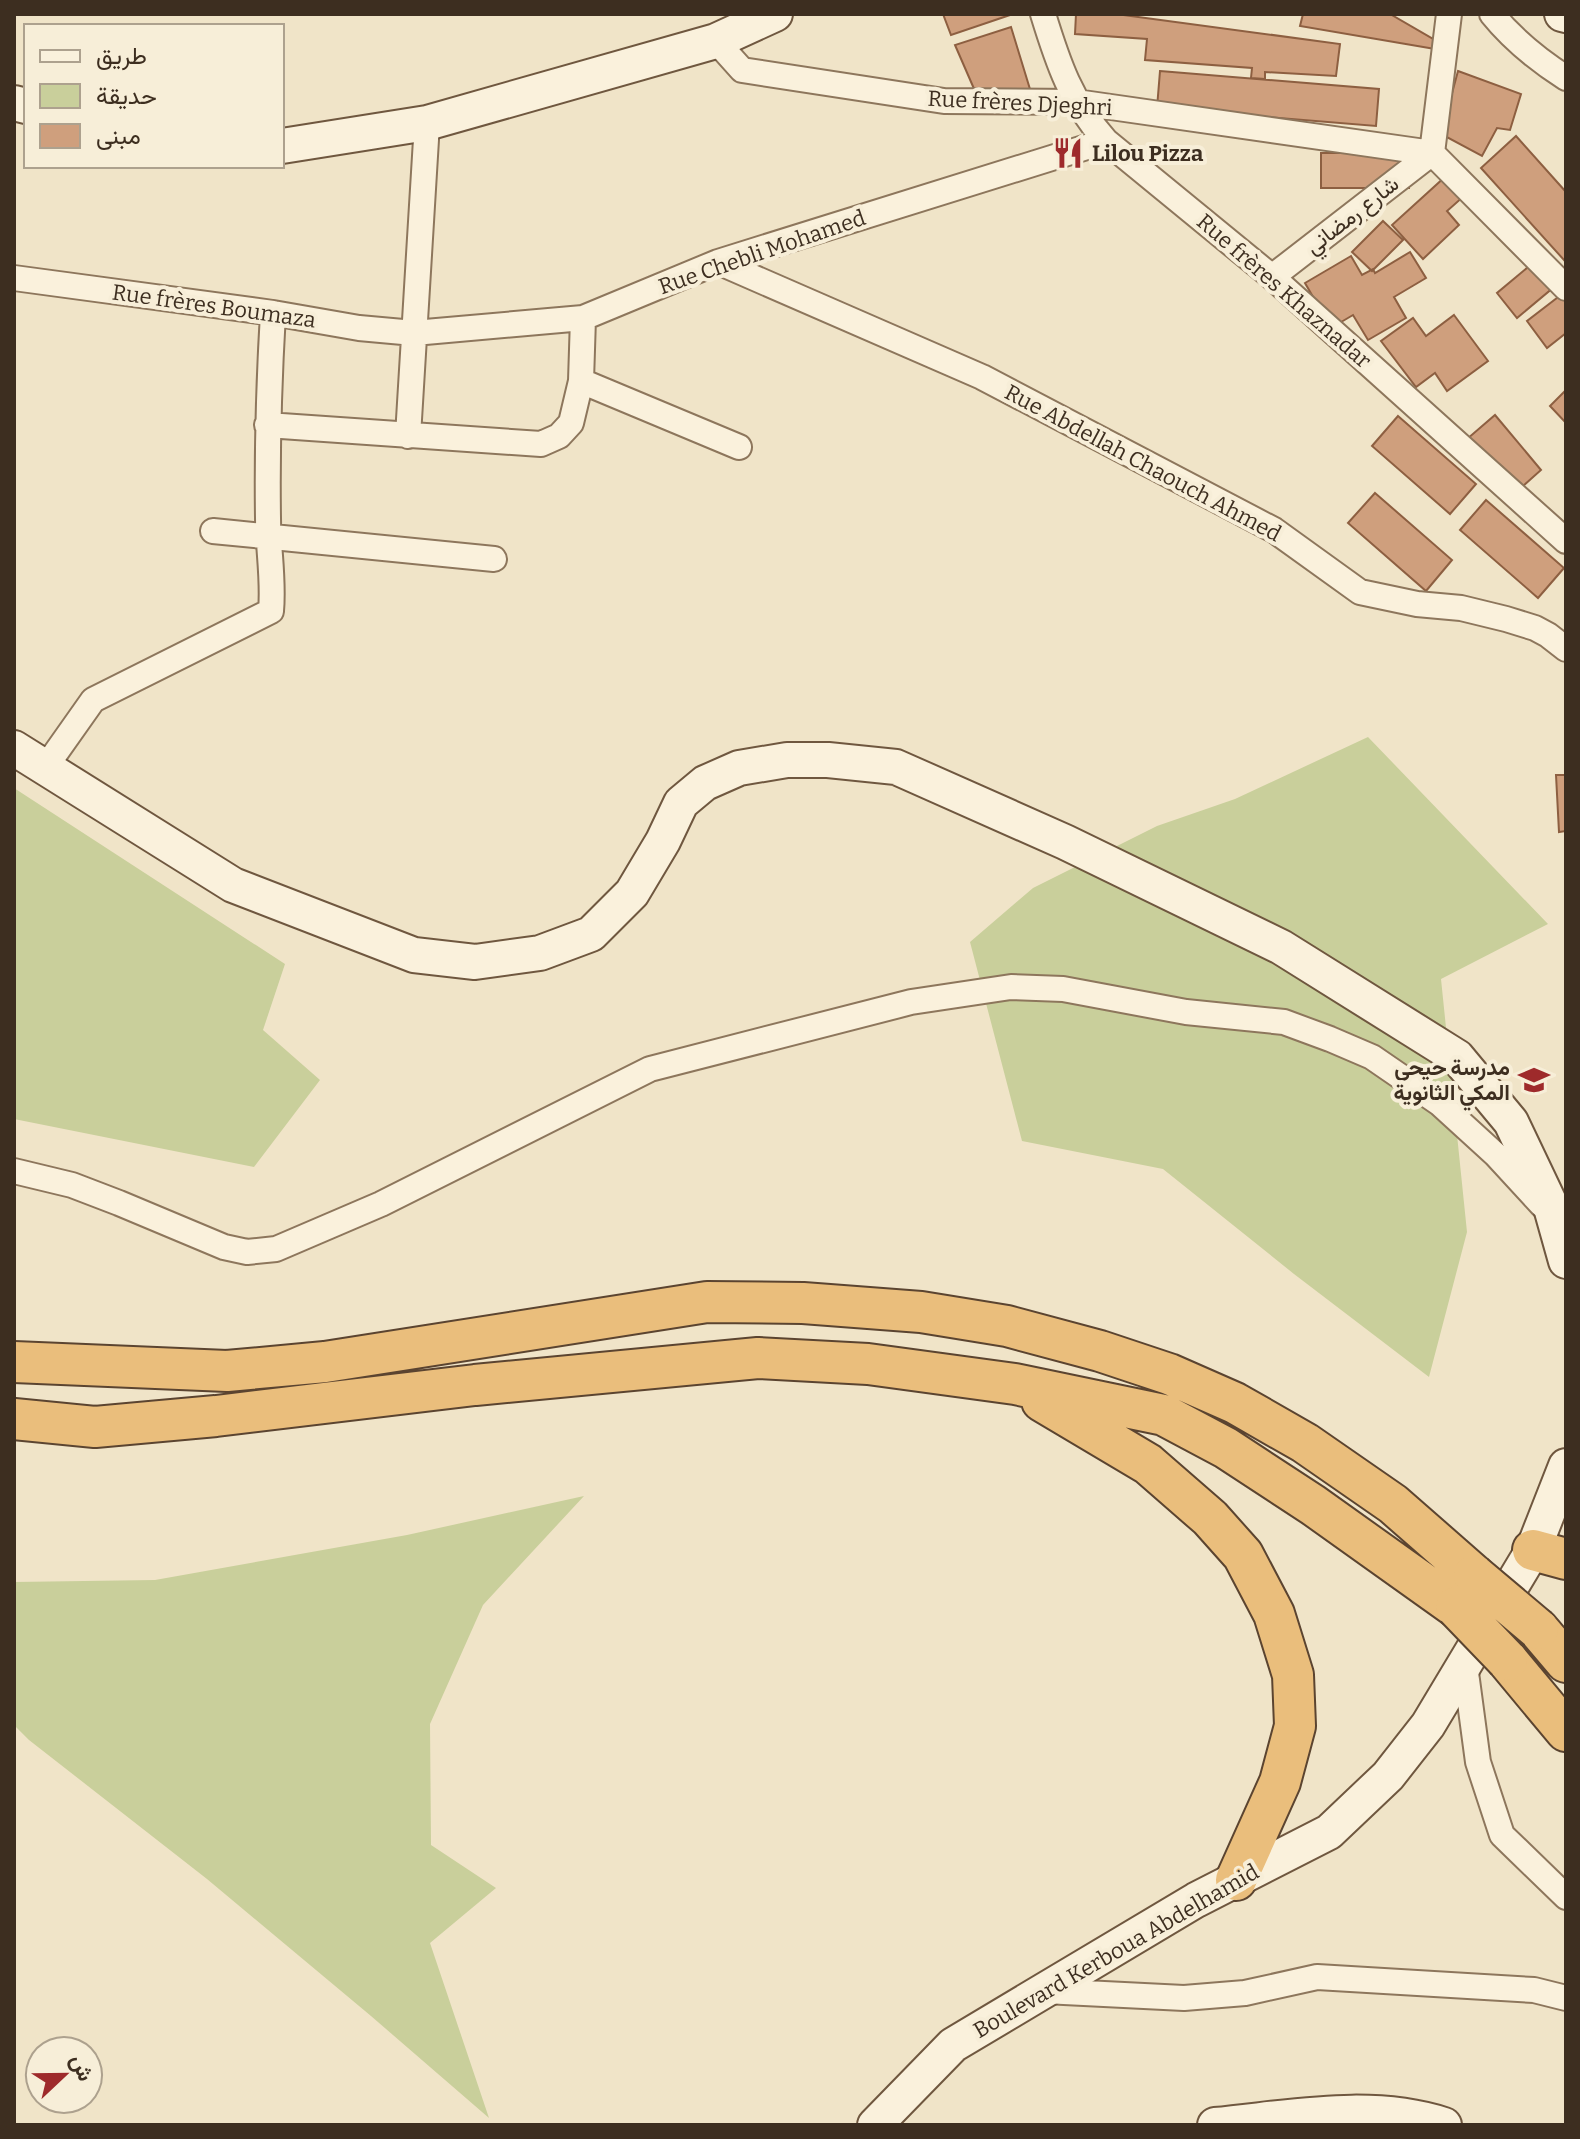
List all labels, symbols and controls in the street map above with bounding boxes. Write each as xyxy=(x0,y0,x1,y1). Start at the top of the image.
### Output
legend xyxy=(24,24,284,168)
text: طريق xyxy=(96,42,147,71)
text: حديقة xyxy=(96,82,157,110)
street label: Rue frères Djeghri xyxy=(927,85,1113,121)
text: مبنى xyxy=(96,122,141,150)
restaurant icon: Lilou Pizza xyxy=(1051,136,1085,170)
place label: Lilou Pizza xyxy=(1092,140,1204,167)
street label: شارع رمضاني xyxy=(1300,170,1407,264)
street label: Rue Chebli Mohamed xyxy=(655,204,869,300)
street label: Rue frères Khaznadar xyxy=(1191,208,1377,374)
street label: Rue frères Boumaza xyxy=(110,278,318,334)
street label: Rue Abdellah Chaouch Ahmed xyxy=(1000,378,1286,548)
place label: مدرسة حيحي المكي الثانوية xyxy=(1393,1054,1510,1111)
school or university icon: مدرسة حيحي المكي الثانوية xyxy=(1517,1063,1551,1097)
street label: Boulevard Kerboua Abdelhamid xyxy=(968,1858,1264,2044)
north arrow xyxy=(24,2035,104,2115)
text: ش xyxy=(65,2050,100,2085)

